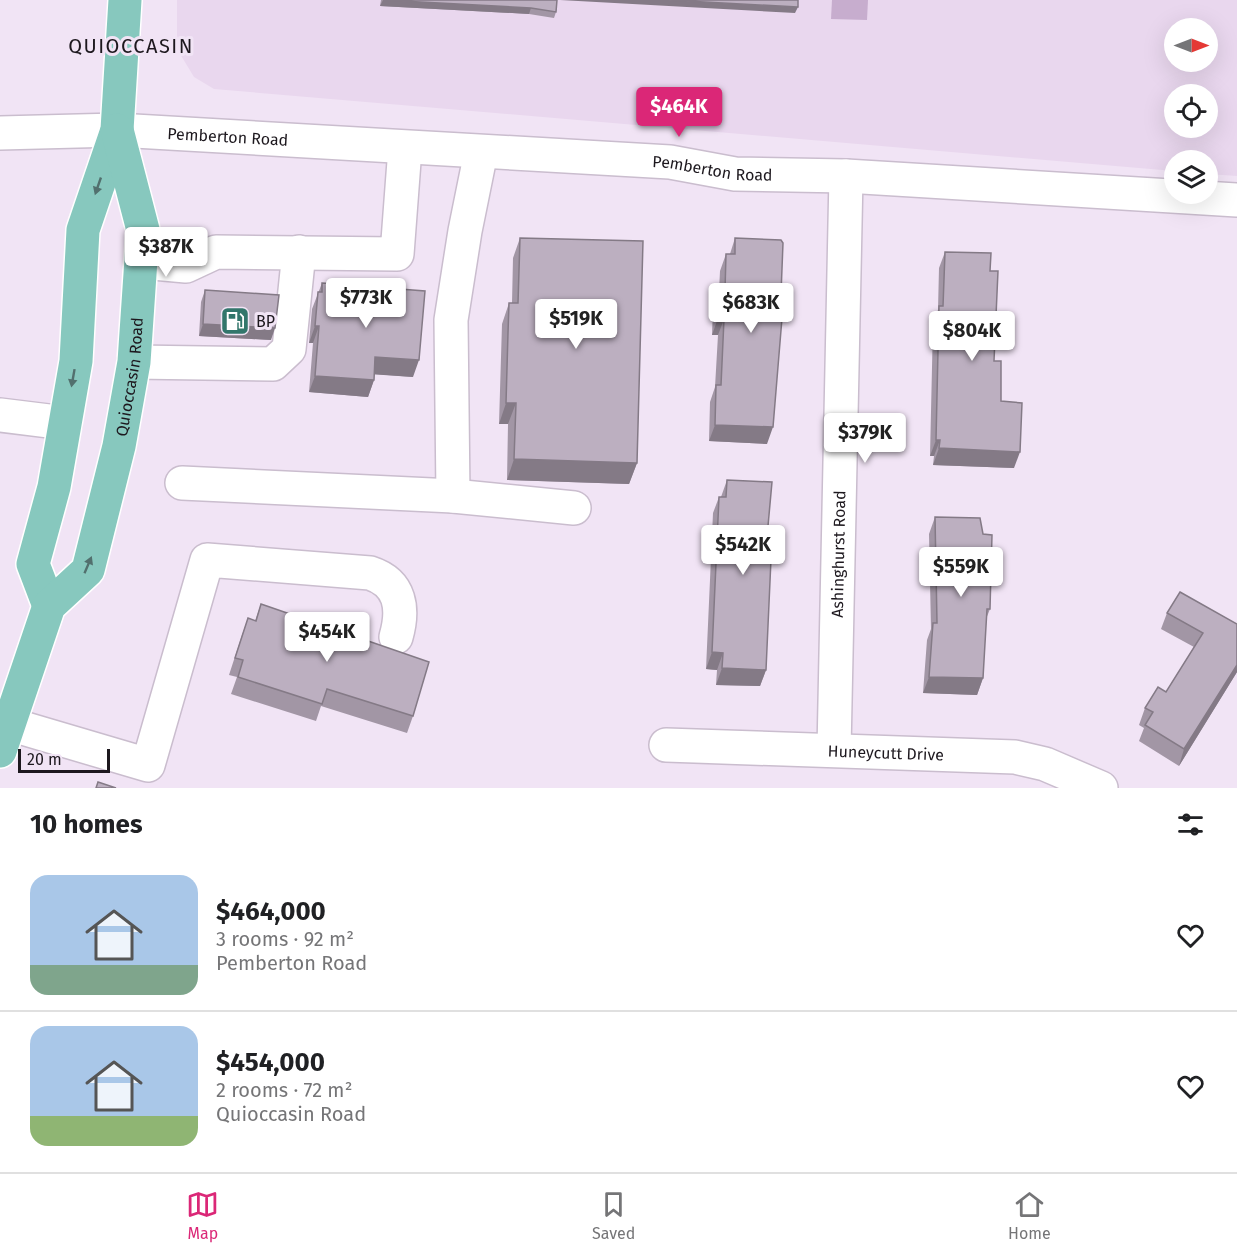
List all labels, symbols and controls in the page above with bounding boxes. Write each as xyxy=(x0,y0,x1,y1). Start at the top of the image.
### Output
north arrow xyxy=(1164,18,1218,72)
map controls xyxy=(1164,18,1218,204)
district label: QUIOCCASIN xyxy=(68,34,194,58)
button: locate xyxy=(1164,84,1218,138)
pin: $464K xyxy=(637,87,721,138)
text: $464K xyxy=(650,94,708,118)
street label: Pemberton Road xyxy=(167,123,289,149)
button: layers xyxy=(1164,150,1218,204)
street label: Pemberton Road xyxy=(652,152,773,184)
one-way arrow xyxy=(93,177,103,195)
pin: $387K xyxy=(124,227,208,278)
text: $387K xyxy=(139,234,193,258)
pin: $773K xyxy=(324,278,408,329)
pin: $683K xyxy=(709,283,793,334)
text: $773K xyxy=(340,285,392,309)
text: $683K xyxy=(723,290,779,314)
pin: $519K xyxy=(534,299,618,350)
fuel station icon: BP xyxy=(219,305,251,337)
text: $519K xyxy=(549,306,603,330)
pin: $804K xyxy=(930,311,1014,362)
place label: BP xyxy=(256,312,275,331)
street label: Quioccasin Road xyxy=(111,317,147,438)
text: $804K xyxy=(943,318,1001,342)
one-way arrow xyxy=(68,368,77,387)
pin: $379K xyxy=(823,413,907,464)
text: $379K xyxy=(838,420,892,444)
street label: Ashinghurst Road xyxy=(827,490,849,618)
pin: $542K xyxy=(701,525,785,576)
text: $542K xyxy=(715,532,771,556)
pin: $559K xyxy=(919,547,1003,598)
text: $559K xyxy=(933,554,989,578)
one-way arrow xyxy=(83,555,93,573)
pin: $454K xyxy=(285,612,369,663)
text: $454K xyxy=(299,619,355,643)
street label: Huneycutt Drive xyxy=(827,741,944,764)
scale bar xyxy=(18,746,110,774)
text: 20 m xyxy=(27,750,62,769)
icon: filters xyxy=(1174,808,1207,841)
text: 10 homes xyxy=(30,809,143,840)
text: $464,000 xyxy=(216,896,326,927)
icon: home xyxy=(78,899,150,971)
icon: heart xyxy=(1174,919,1207,952)
text: 3 rooms · 92 m² xyxy=(216,927,354,951)
text: Pemberton Road xyxy=(216,951,367,975)
text: $454,000 xyxy=(216,1047,325,1078)
icon: home xyxy=(78,1050,150,1122)
icon: heart xyxy=(1174,1070,1207,1103)
text: 2 rooms · 72 m² xyxy=(216,1078,352,1102)
text: Quioccasin Road xyxy=(216,1102,366,1126)
tab: Map xyxy=(186,1188,219,1243)
tab: Saved xyxy=(592,1188,635,1243)
tab: Home xyxy=(1008,1188,1051,1243)

